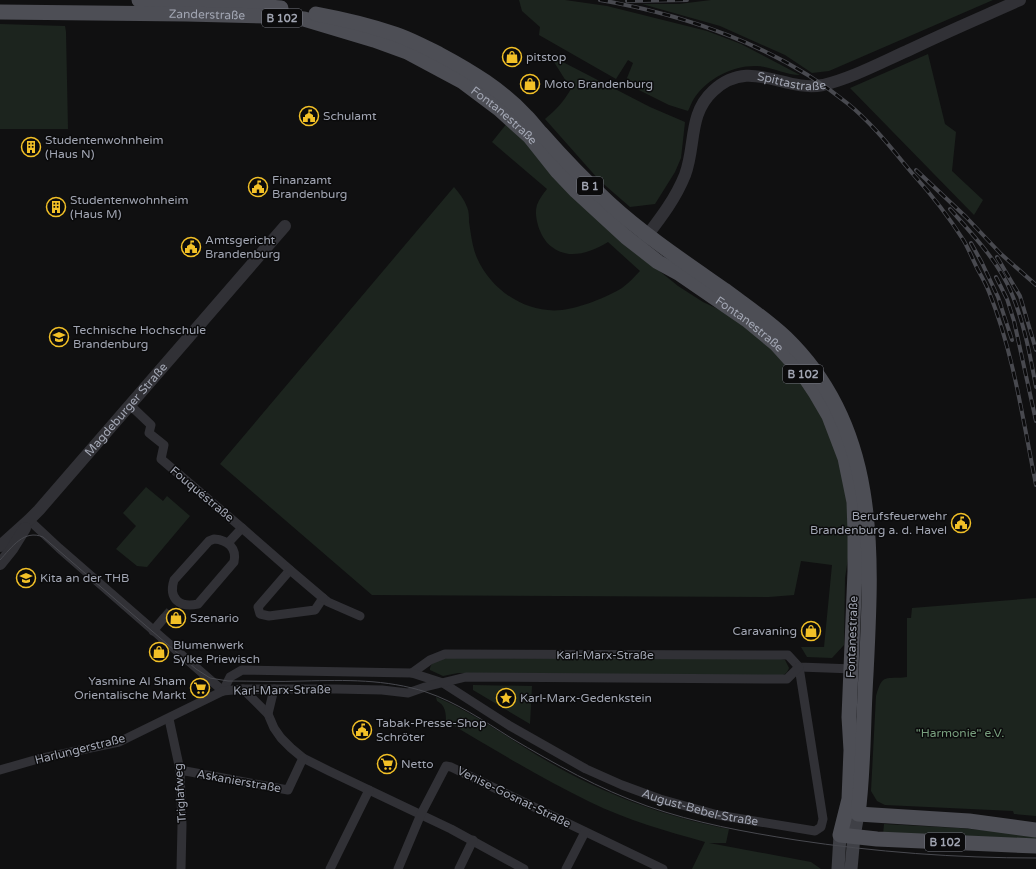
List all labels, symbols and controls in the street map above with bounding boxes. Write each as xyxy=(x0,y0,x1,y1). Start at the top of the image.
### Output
street label: Zanderstraße xyxy=(169,7,246,22)
road number: B 102 xyxy=(262,9,302,27)
shop icon: pitstop xyxy=(501,46,523,68)
place label: pitstop xyxy=(526,50,566,64)
street label: Spittastraße xyxy=(756,69,827,93)
shop icon: Moto Brandenburg xyxy=(519,73,541,95)
place label: Moto Brandenburg xyxy=(544,77,653,91)
street label: Fontanestraße xyxy=(468,84,540,147)
public building icon: Schulamt xyxy=(298,105,320,127)
place label: Schulamt xyxy=(323,109,377,123)
place label: Studentenwohnheim (Haus N) xyxy=(45,133,163,161)
building icon: Studentenwohnheim (Haus N) xyxy=(20,136,42,158)
place label: Finanzamt Brandenburg xyxy=(272,173,347,201)
public building icon: Finanzamt Brandenburg xyxy=(247,176,269,198)
road number: B 1 xyxy=(577,177,603,195)
place label: Studentenwohnheim (Haus M) xyxy=(70,193,188,221)
building icon: Studentenwohnheim (Haus M) xyxy=(45,196,67,218)
place label: Amtsgericht Brandenburg xyxy=(205,233,280,261)
public building icon: Amtsgericht Brandenburg xyxy=(180,236,202,258)
street label: Fontanestraße xyxy=(713,293,787,355)
place label: Technische Hochschule Brandenburg xyxy=(73,323,206,351)
school or university icon: Technische Hochschule Brandenburg xyxy=(48,326,70,348)
street label: Magdeburger Straße xyxy=(82,360,170,459)
road number: B 102 xyxy=(783,365,823,383)
street label: Fouquéstraße xyxy=(167,463,237,525)
place label: Berufsfeuerwehr Brandenburg a. d. Havel xyxy=(810,509,947,537)
public building icon: Berufsfeuerwehr Brandenburg a. d. Havel xyxy=(950,512,972,534)
school or university icon: Kita an der THB xyxy=(15,567,37,589)
place label: Kita an der THB xyxy=(40,571,129,585)
street label: Fontanestraße xyxy=(844,595,860,678)
shop icon: Szenario xyxy=(165,607,187,629)
place label: Szenario xyxy=(190,611,239,625)
shop icon: Caravaning xyxy=(800,620,822,642)
place label: Caravaning xyxy=(732,624,797,638)
place label: Blumenwerk Sylke Priewisch xyxy=(173,638,260,666)
shop icon: Blumenwerk Sylke Priewisch xyxy=(148,641,170,663)
street label: Karl-Marx-Straße xyxy=(556,648,654,662)
place label: Yasmine Al Sham Orientalische Markt xyxy=(74,674,186,702)
supermarket icon: Yasmine Al Sham Orientalische Markt xyxy=(189,677,211,699)
street label: Karl-Marx-Straße xyxy=(233,682,331,698)
place icon: Karl-Marx-Gedenkstein xyxy=(495,687,517,709)
place label: Karl-Marx-Gedenkstein xyxy=(520,691,652,705)
place label: Tabak-Presse-Shop Schröter xyxy=(376,716,486,744)
public building icon: Tabak-Presse-Shop Schröter xyxy=(351,719,373,741)
park label: "Harmonie" e.V. xyxy=(916,726,1004,740)
street label: Harlungerstraße xyxy=(33,731,127,767)
supermarket icon: Netto xyxy=(376,753,398,775)
place label: Netto xyxy=(401,757,434,771)
street label: Triglafweg xyxy=(171,763,189,823)
street label: Venise-Gosnat-Straße xyxy=(455,763,573,831)
street label: Askanierstraße xyxy=(196,767,282,795)
street label: August-Bebel-Straße xyxy=(640,786,760,829)
road number: B 102 xyxy=(925,833,965,851)

